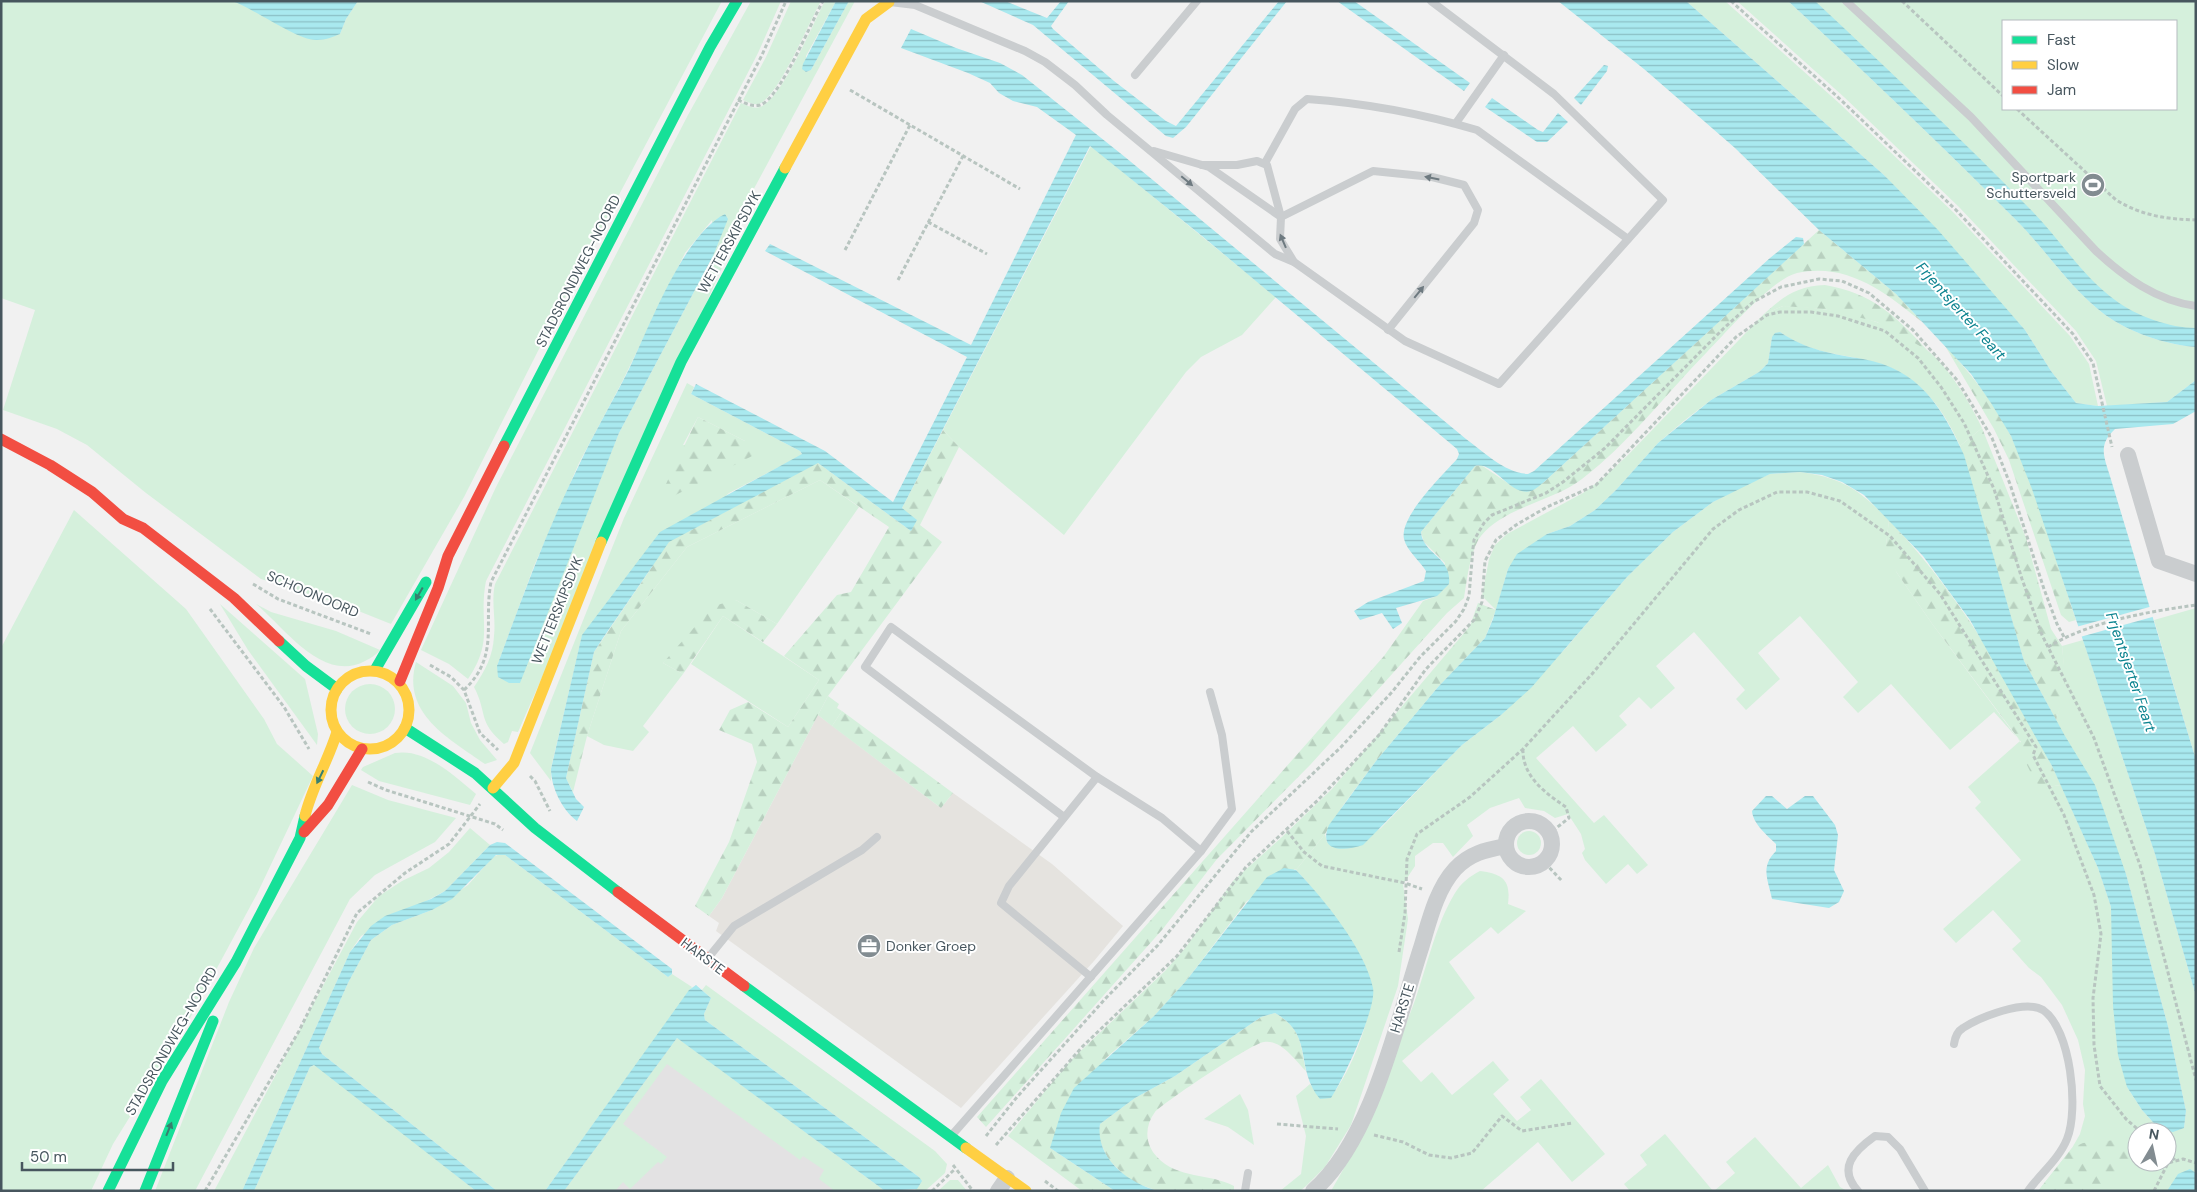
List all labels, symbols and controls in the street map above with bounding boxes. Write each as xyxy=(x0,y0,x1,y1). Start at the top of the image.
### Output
legend xyxy=(2002,20,2177,110)
text: Fast xyxy=(2047,30,2076,50)
text: Slow xyxy=(2047,55,2080,75)
text: Jam xyxy=(2047,80,2076,100)
place label: Sportpark Schuttersveld xyxy=(1986,168,2076,202)
sports icon: Sportpark Schuttersveld xyxy=(2080,172,2106,198)
one-way arrow xyxy=(1424,173,1440,181)
one-way arrow xyxy=(1180,176,1193,187)
street label: WETTERSKIPSDYK xyxy=(693,188,765,296)
street label: STADSRONDWEG-NOORD xyxy=(532,192,624,350)
one-way arrow xyxy=(1278,233,1287,248)
water label: Frjentsjerter Feart xyxy=(1912,258,2011,364)
one-way arrow xyxy=(1413,286,1424,299)
street label: WETTERSKIPSDYK xyxy=(527,554,587,666)
street label: SCHOONOORD xyxy=(264,566,362,622)
one-way arrow xyxy=(415,587,423,602)
water label: Frjentsjerter Feart xyxy=(2101,609,2161,735)
one-way arrow xyxy=(316,770,324,784)
office icon: Donker Groep xyxy=(856,933,882,959)
street label: HARSTE xyxy=(677,934,729,979)
place label: Donker Groep xyxy=(886,937,976,955)
street label: STADSRONDWEG-NOORD xyxy=(121,963,221,1119)
street label: HARSTE xyxy=(1386,981,1418,1035)
one-way arrow xyxy=(166,1122,174,1136)
north arrow xyxy=(2127,1122,2177,1172)
text: N xyxy=(2148,1124,2160,1144)
scale bar xyxy=(22,1140,174,1172)
text: 50 m xyxy=(30,1147,67,1167)

